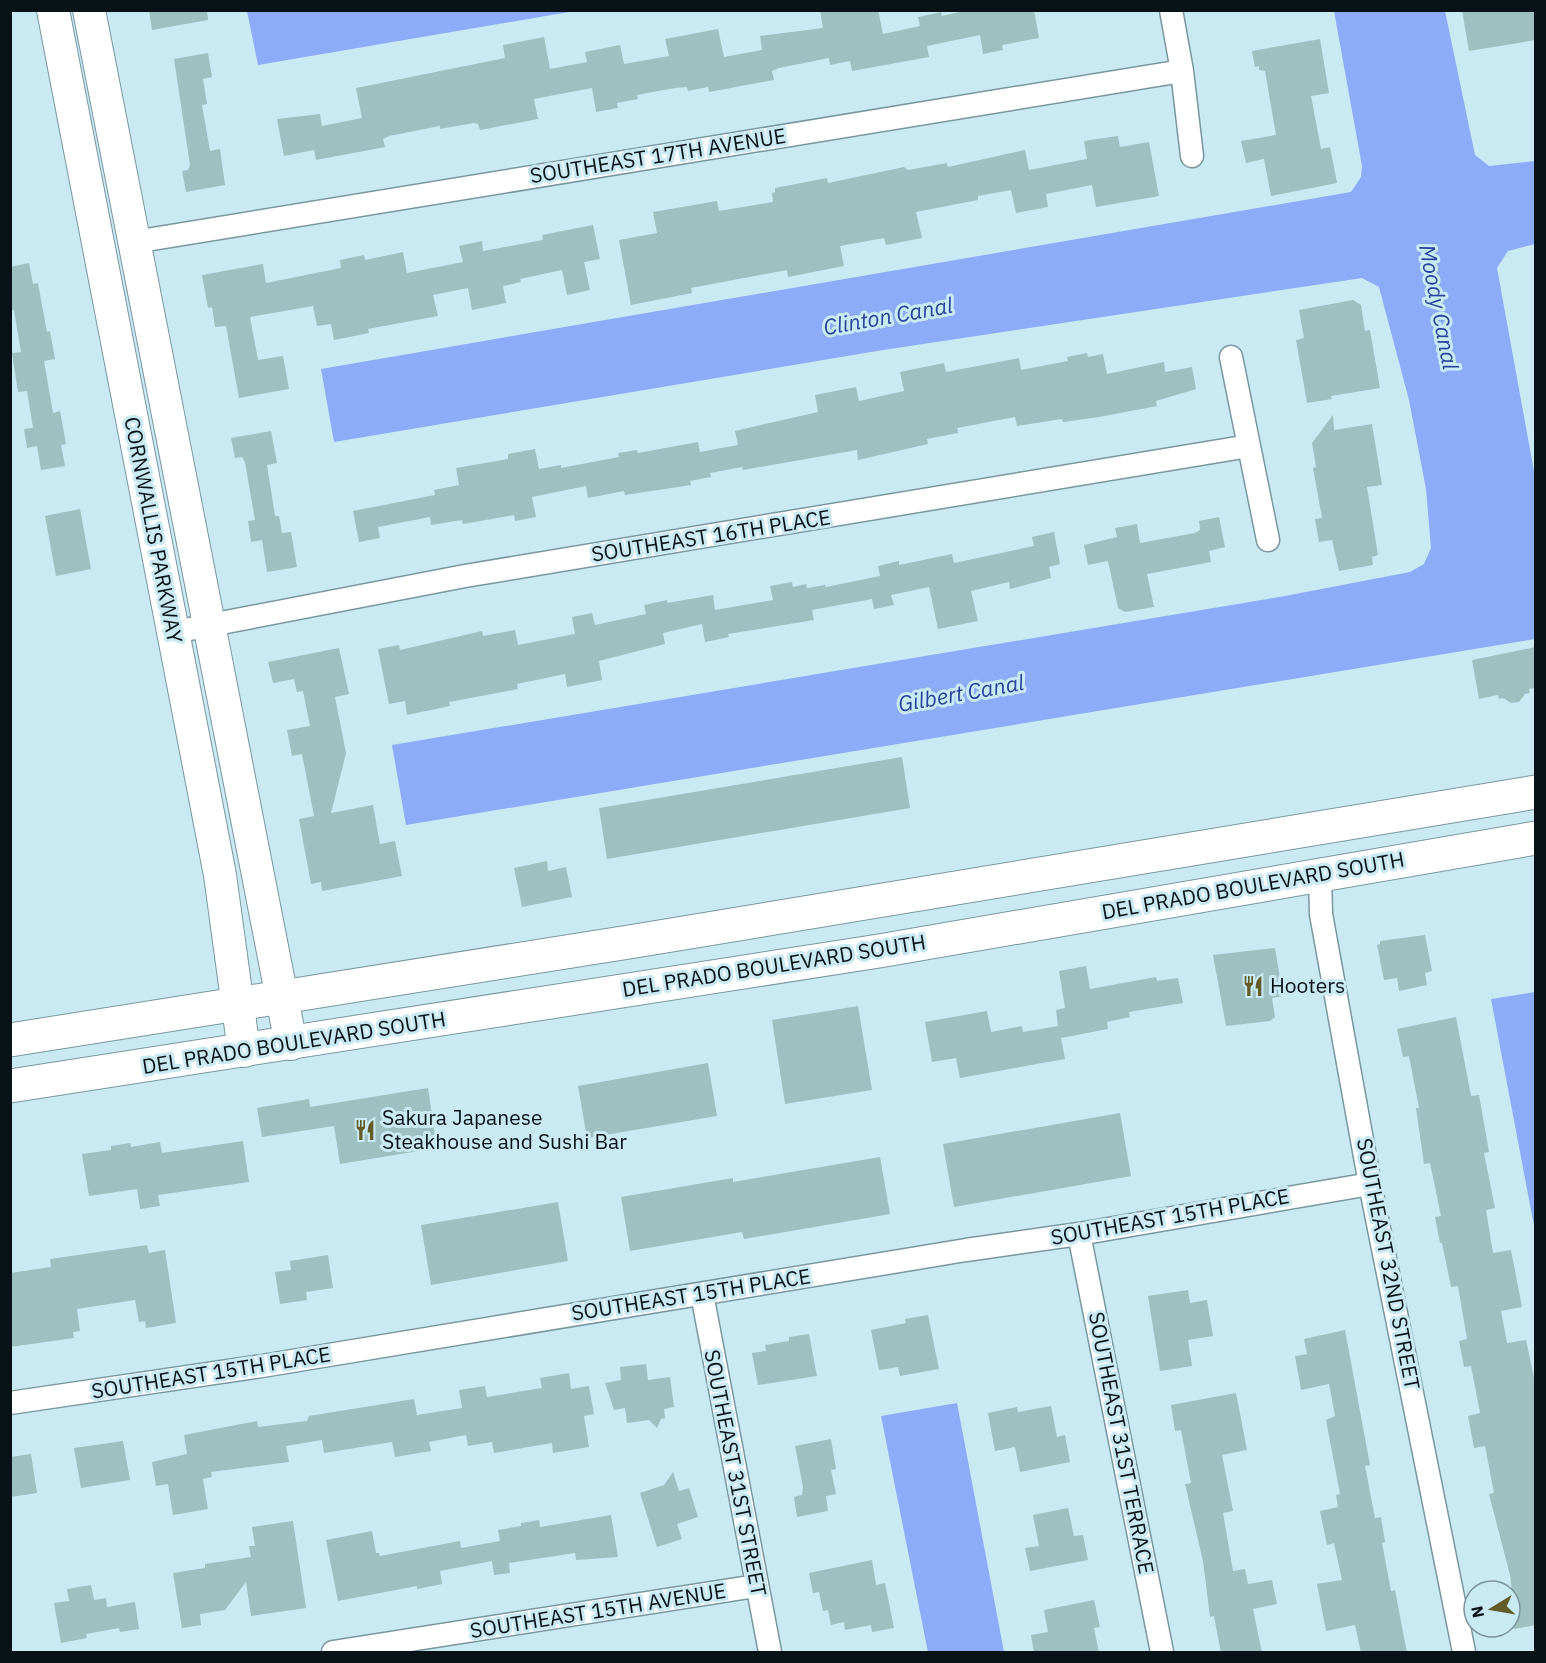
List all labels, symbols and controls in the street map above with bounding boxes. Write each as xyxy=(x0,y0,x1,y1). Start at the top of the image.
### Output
street label: SOUTHEAST 17TH AVENUE xyxy=(528,121,788,189)
water label: Moody Canal xyxy=(1413,242,1466,372)
water label: Clinton Canal xyxy=(821,290,955,341)
street label: CORNWALLIS PARKWAY xyxy=(118,414,190,646)
street label: SOUTHEAST 16TH PLACE xyxy=(589,502,832,568)
water label: Gilbert Canal xyxy=(896,667,1026,718)
street label: DEL PRADO BOULEVARD SOUTH xyxy=(1099,845,1406,925)
street label: DEL PRADO BOULEVARD SOUTH xyxy=(620,927,928,1003)
place label: Hooters xyxy=(1270,971,1345,999)
restaurant icon: Hooters xyxy=(1241,974,1265,998)
street label: DEL PRADO BOULEVARD SOUTH xyxy=(140,1004,448,1080)
place label: Sakura Japanese Steakhouse and Sushi Bar xyxy=(382,1103,627,1155)
restaurant icon: Sakura Japanese Steakhouse and Sushi Bar xyxy=(353,1118,377,1142)
street label: SOUTHEAST 32ND STREET xyxy=(1351,1136,1427,1392)
street label: SOUTHEAST 15TH PLACE xyxy=(1048,1181,1291,1251)
street label: SOUTHEAST 15TH PLACE xyxy=(569,1261,812,1327)
street label: SOUTHEAST 31ST TERRACE xyxy=(1083,1309,1161,1576)
street label: SOUTHEAST 15TH PLACE xyxy=(89,1339,332,1405)
street label: SOUTHEAST 31ST STREET xyxy=(698,1347,774,1599)
street label: SOUTHEAST 15TH AVENUE xyxy=(468,1576,728,1644)
north arrow xyxy=(1462,1579,1522,1639)
text: N xyxy=(1466,1604,1488,1619)

